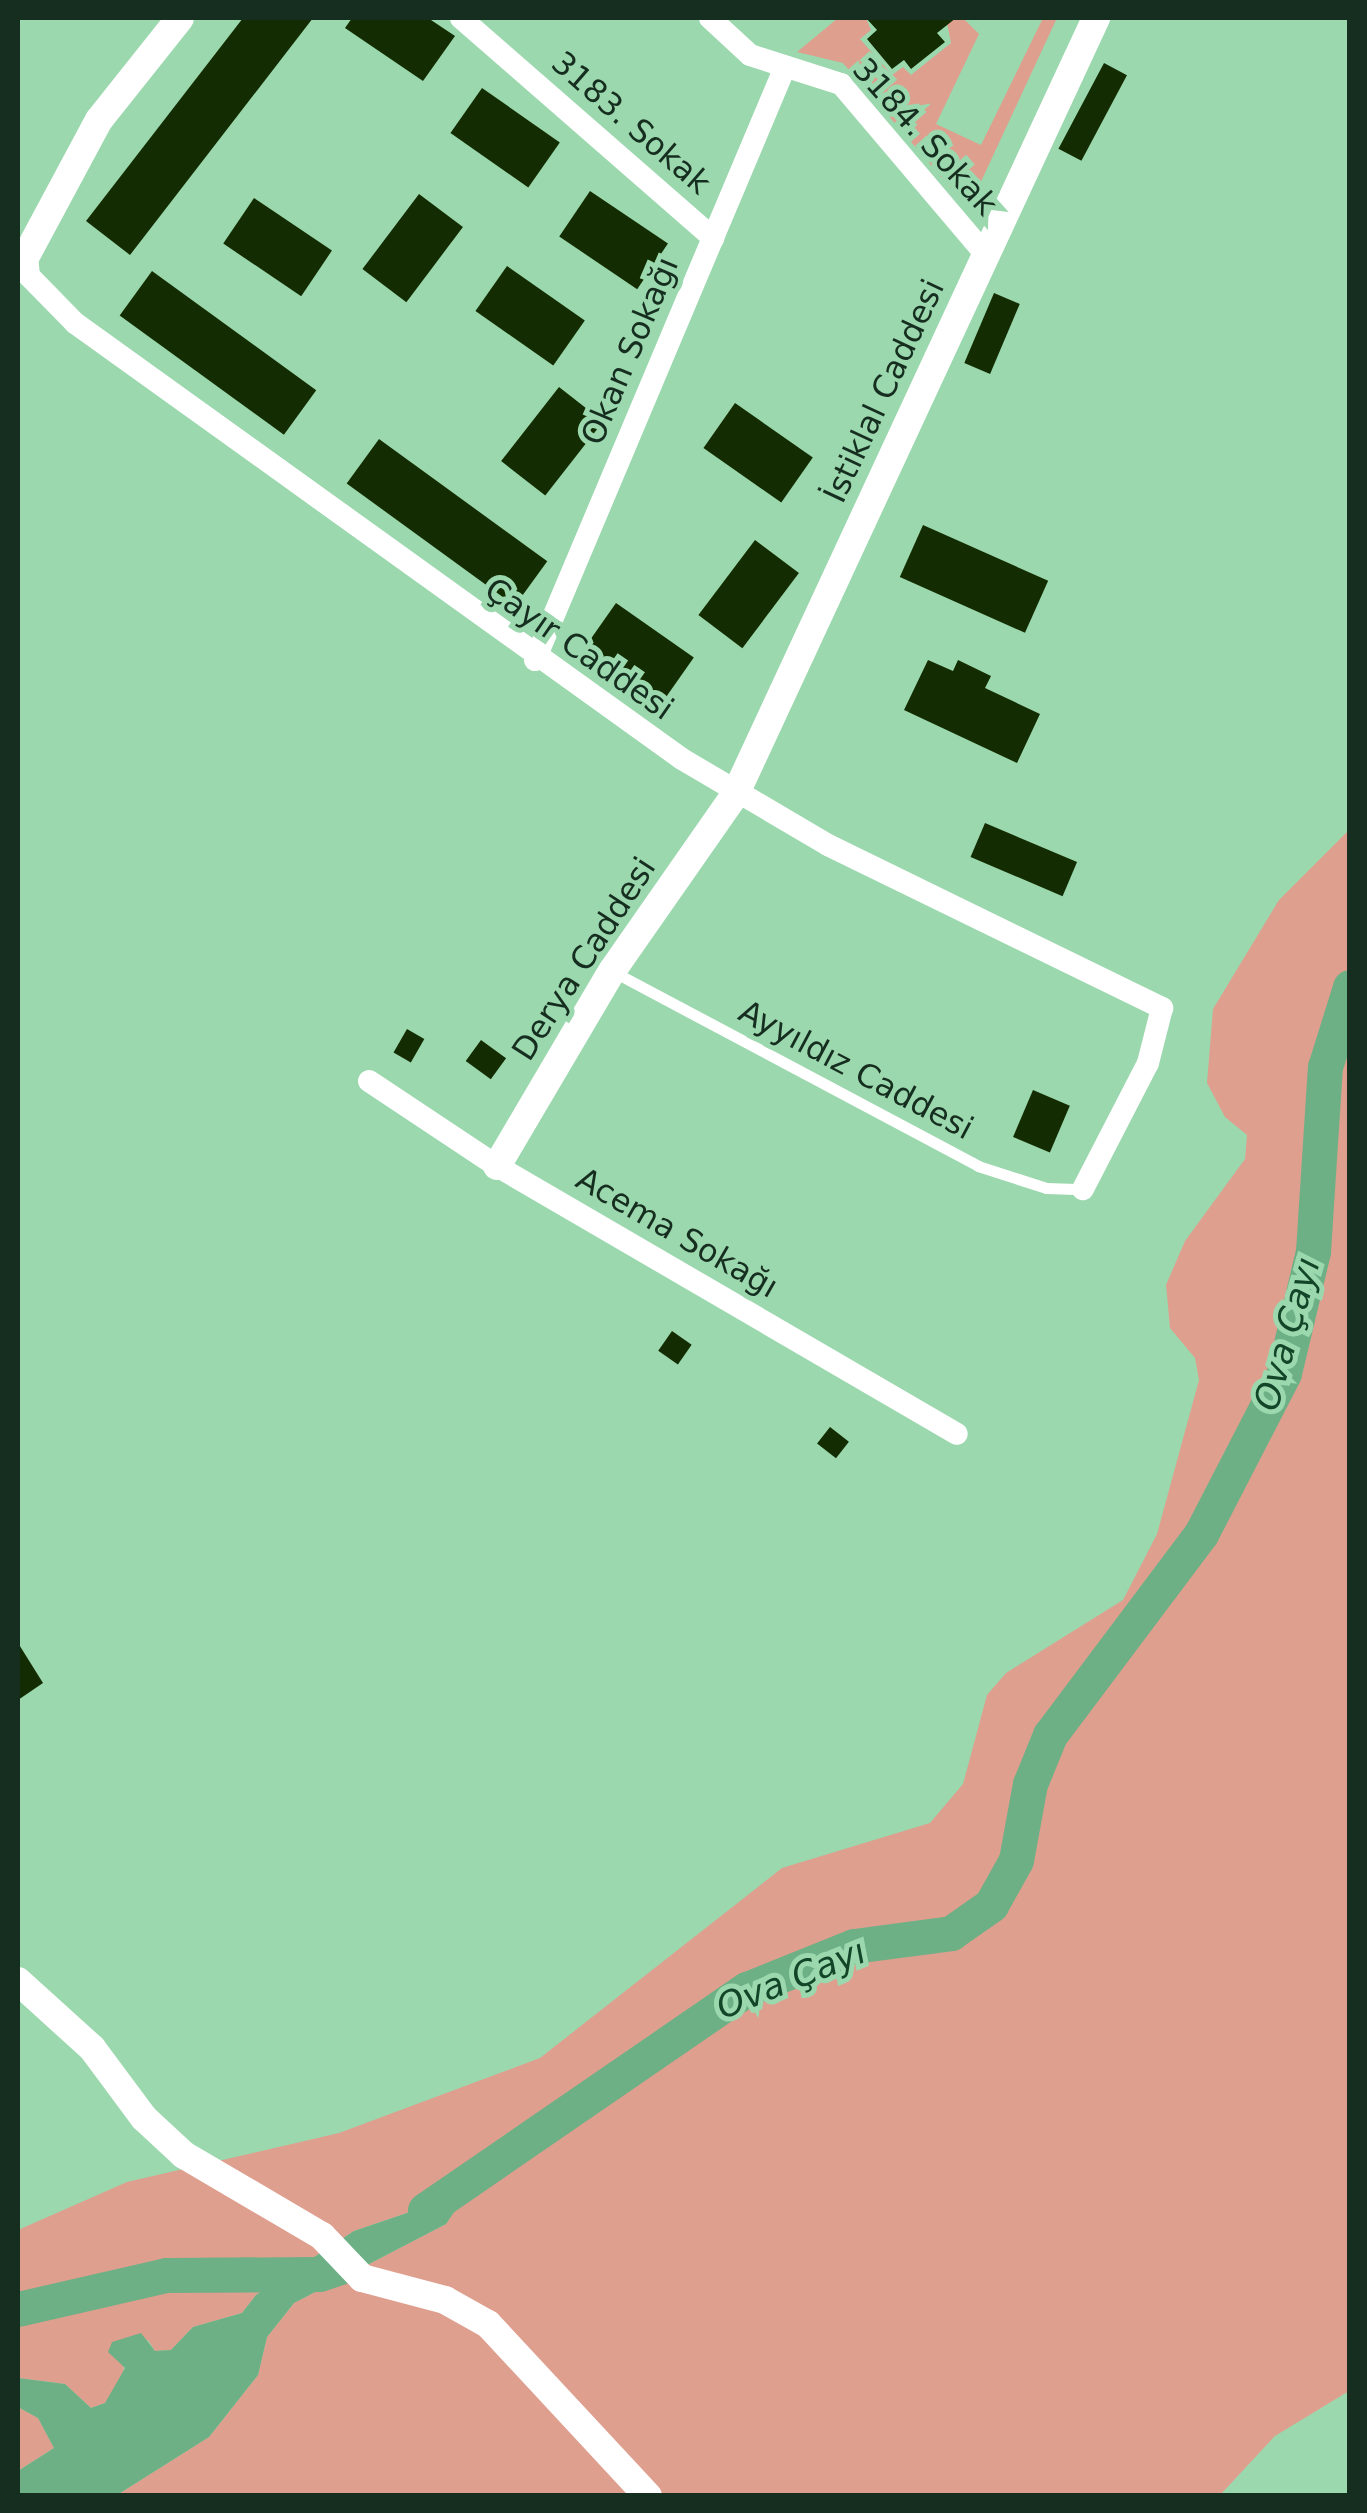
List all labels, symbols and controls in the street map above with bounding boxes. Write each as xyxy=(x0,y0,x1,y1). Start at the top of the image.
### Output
street label: 3183. Sokak xyxy=(544,44,718,202)
street label: 3184. Sokak xyxy=(845,51,1005,223)
street label: Okan Sokağı xyxy=(573,251,687,451)
street label: İstiklal Caddesi xyxy=(816,273,952,509)
street label: Çayır Caddesi xyxy=(477,570,681,728)
street label: Derya Caddesi xyxy=(504,850,664,1068)
street label: Ayyıldız Caddesi xyxy=(732,992,980,1148)
street label: Acema Sokağı xyxy=(569,1160,785,1306)
water label: Ova Çayı xyxy=(1245,1253,1329,1415)
water label: Ova Çayı xyxy=(710,1930,872,2028)

